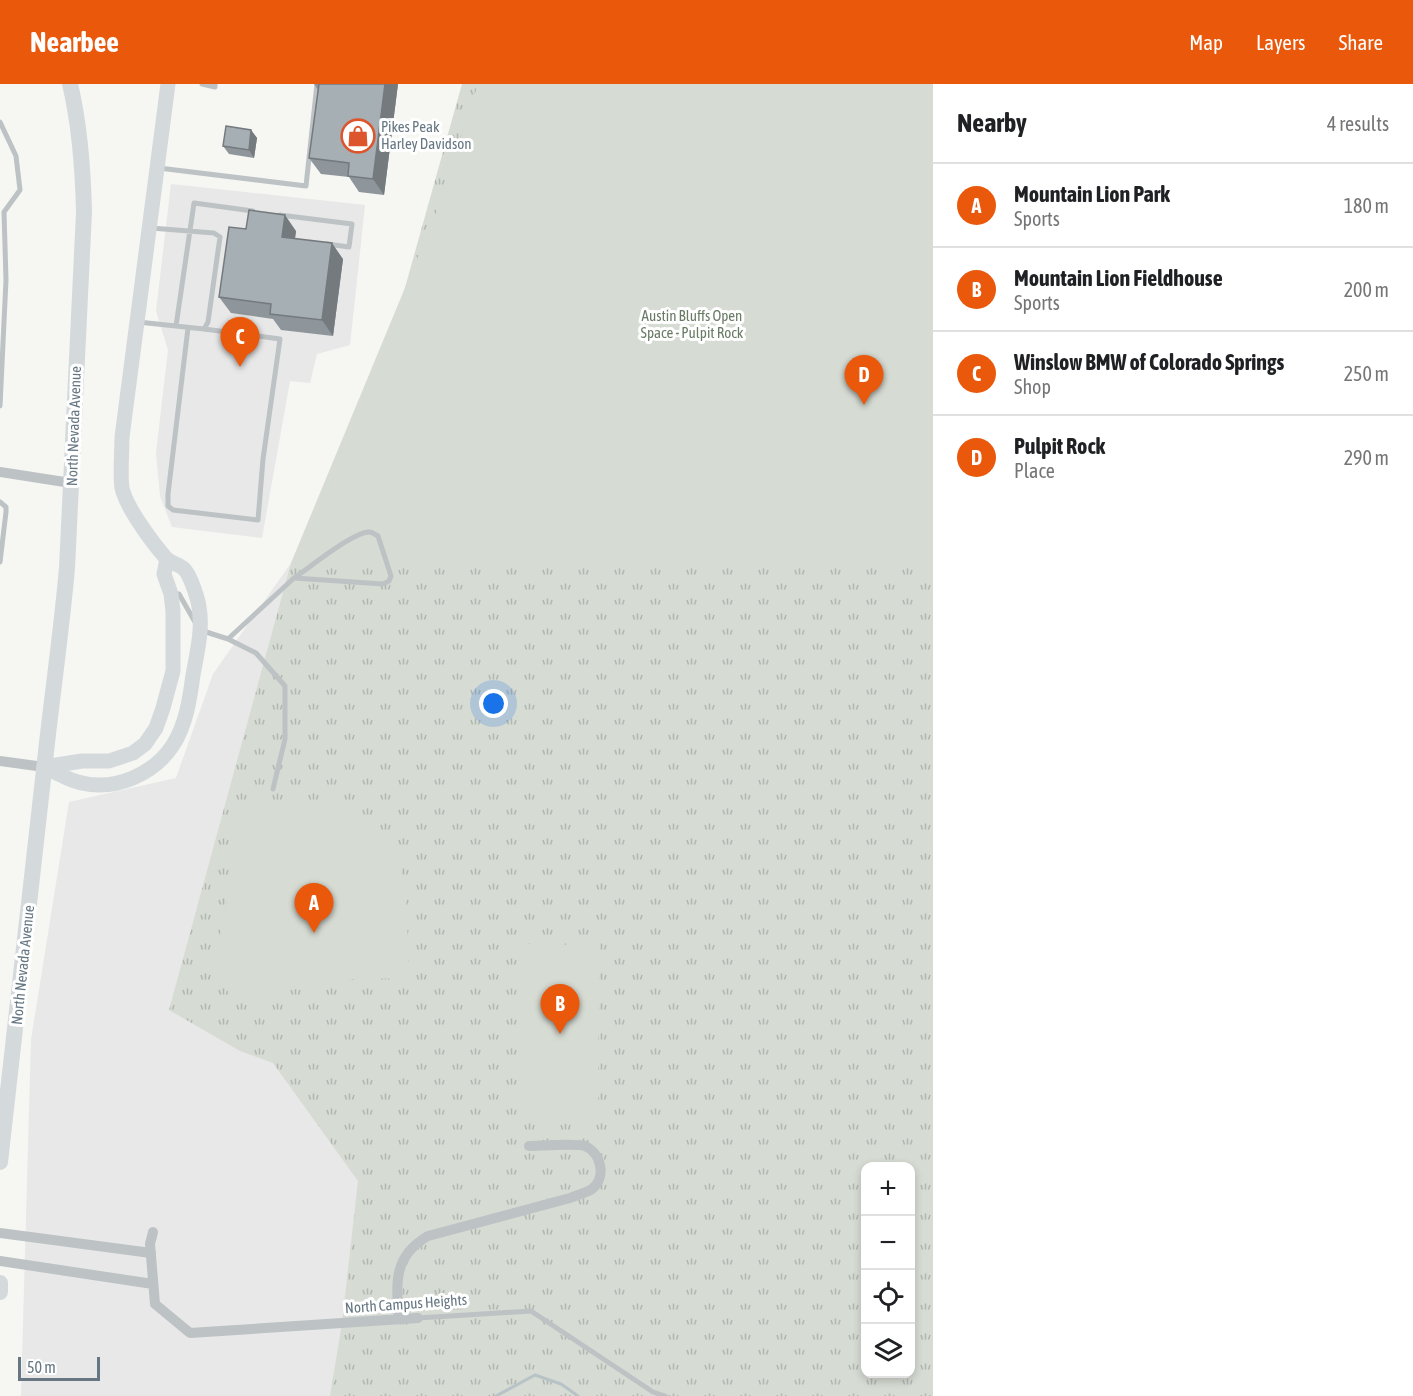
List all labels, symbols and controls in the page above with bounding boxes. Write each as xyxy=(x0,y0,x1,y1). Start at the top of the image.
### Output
text: Nearbee xyxy=(30,26,119,58)
text: Map xyxy=(1189,30,1223,54)
text: Layers xyxy=(1256,30,1306,54)
text: Share xyxy=(1339,30,1383,54)
text: Nearby xyxy=(957,108,1027,138)
text: 4 results xyxy=(1327,112,1389,135)
shop icon: Pikes Peak Harley Davidson xyxy=(340,118,376,154)
place label: Pikes Peak Harley Davidson xyxy=(381,118,472,152)
text: Mountain Lion Park xyxy=(1014,181,1170,207)
text: A xyxy=(972,194,981,217)
text: 180 m xyxy=(1344,194,1389,217)
text: Sports xyxy=(1014,207,1060,230)
text: Mountain Lion Fieldhouse xyxy=(1014,265,1223,291)
text: B xyxy=(972,278,981,301)
text: 200 m xyxy=(1344,278,1389,301)
text: Sports xyxy=(1014,291,1060,314)
park label: Austin Bluffs Open Space - Pulpit Rock xyxy=(641,307,744,341)
pin: C xyxy=(220,318,260,367)
text: Winslow BMW of Colorado Springs xyxy=(1014,349,1284,375)
pin: D xyxy=(844,356,884,405)
text: C xyxy=(972,362,981,385)
text: 250 m xyxy=(1344,362,1389,385)
street label: North Nevada Avenue xyxy=(63,366,84,486)
text: Shop xyxy=(1014,375,1051,398)
text: Pulpit Rock xyxy=(1014,433,1105,459)
text: D xyxy=(971,446,982,469)
text: 290 m xyxy=(1344,446,1389,469)
text: Place xyxy=(1014,459,1055,482)
your location xyxy=(479,689,508,718)
pin: A xyxy=(294,884,334,933)
street label: North Nevada Avenue xyxy=(8,904,37,1026)
pin: B xyxy=(540,984,580,1034)
map controls xyxy=(861,1162,915,1378)
button: + xyxy=(861,1162,915,1216)
button: − xyxy=(861,1216,915,1270)
button: locate xyxy=(861,1270,915,1324)
street label: North Campus Heights xyxy=(344,1291,468,1316)
button: layers xyxy=(861,1324,915,1378)
scale bar xyxy=(18,1354,100,1382)
text: 50 m xyxy=(27,1358,56,1376)

